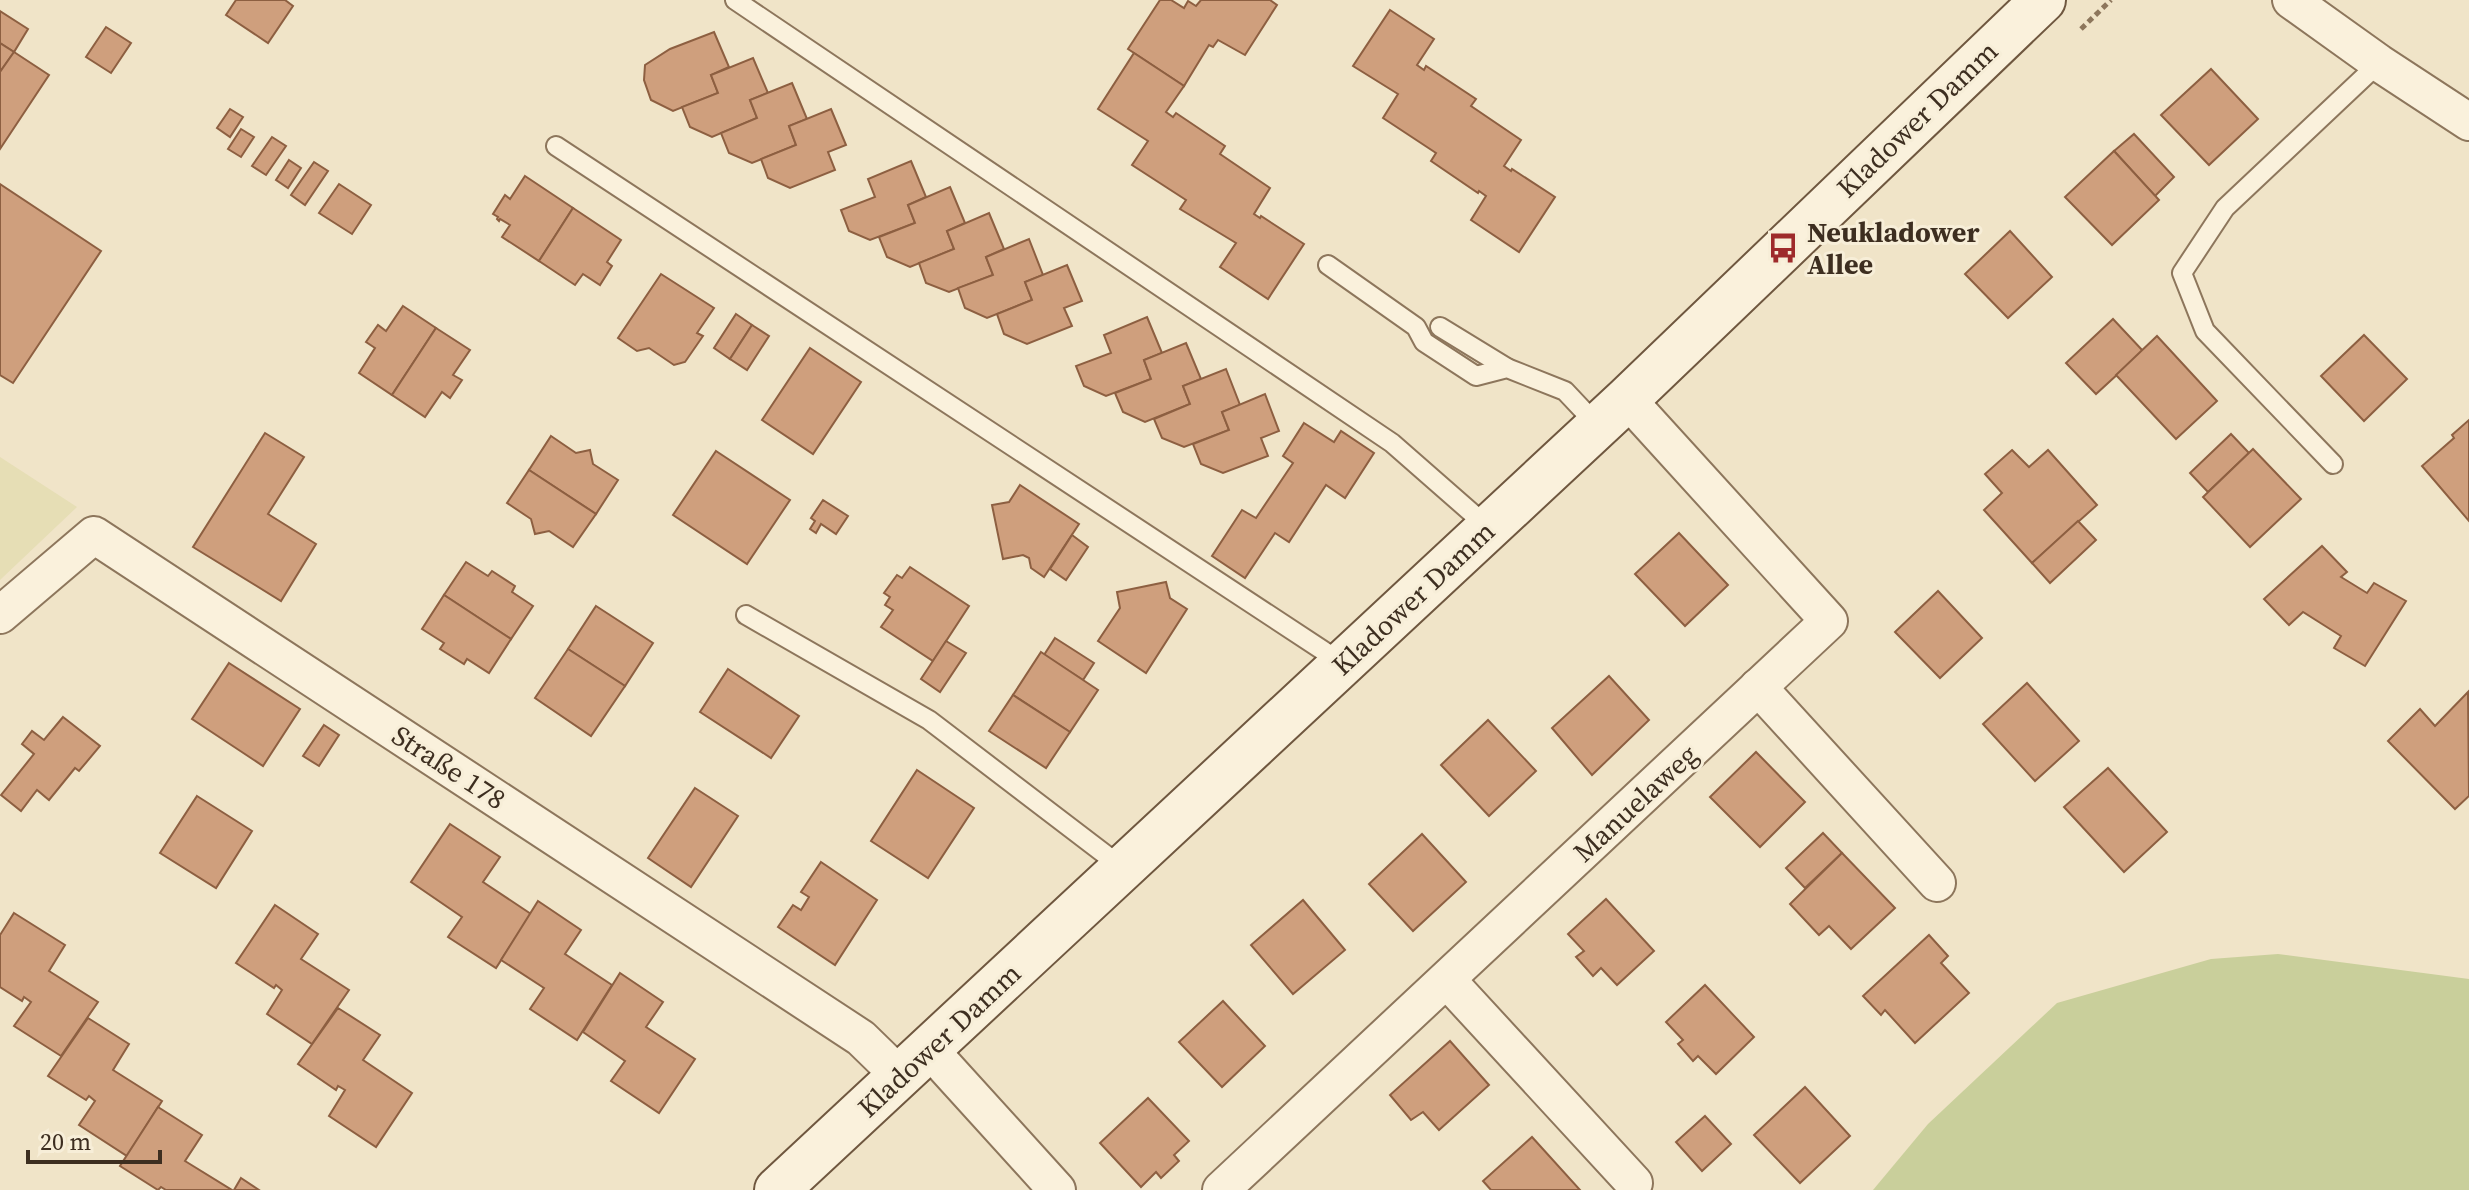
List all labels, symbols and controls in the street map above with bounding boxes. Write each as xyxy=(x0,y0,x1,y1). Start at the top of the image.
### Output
street label: Kladower Damm xyxy=(1828,32,2006,206)
place label: Neukladower Allee xyxy=(1807,213,1979,283)
bus stop icon: Neukladower Allee xyxy=(1766,231,1800,265)
street label: Kladower Damm xyxy=(1323,512,1503,684)
street label: Straße 178 xyxy=(385,716,513,818)
street label: Manuelaweg xyxy=(1565,736,1705,870)
street label: Kladower Damm xyxy=(849,954,1029,1126)
scale bar xyxy=(28,1114,160,1164)
text: 20 m xyxy=(40,1125,91,1158)

